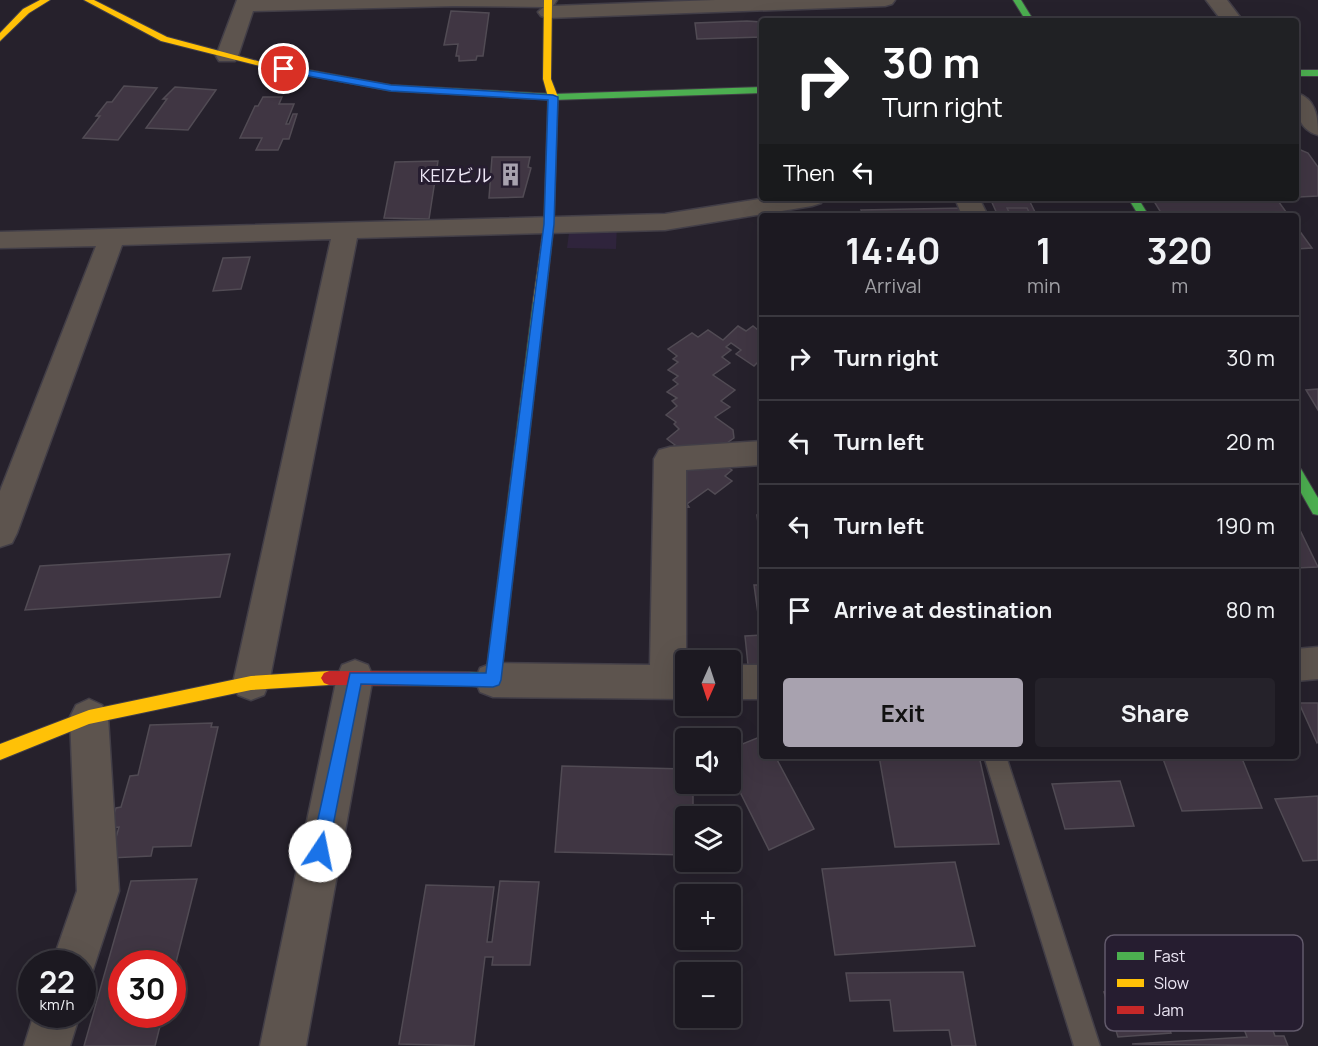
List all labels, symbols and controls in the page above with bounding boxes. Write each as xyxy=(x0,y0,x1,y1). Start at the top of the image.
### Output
text: 30 m xyxy=(882,33,980,91)
icon: right xyxy=(783,42,861,120)
pin xyxy=(258,43,309,94)
icon: arrive xyxy=(267,52,300,85)
text: Turn right xyxy=(882,88,1003,125)
icon: left xyxy=(847,156,880,189)
text: Then xyxy=(783,158,835,188)
building icon: KEIZビル xyxy=(497,162,523,188)
place label: KEIZビル xyxy=(420,163,492,187)
text: 14:40 xyxy=(845,226,941,275)
text: 1 xyxy=(1036,226,1052,275)
text: 320 xyxy=(1147,226,1213,275)
text: Arrival xyxy=(864,272,922,299)
text: min xyxy=(1027,272,1061,299)
text: m xyxy=(1171,272,1188,299)
icon: right xyxy=(783,342,816,375)
text: Turn right xyxy=(834,343,939,373)
text: 30 m xyxy=(1226,343,1275,373)
icon: left xyxy=(783,426,816,459)
text: Turn left xyxy=(834,427,924,457)
text: 20 m xyxy=(1226,427,1275,457)
icon: left xyxy=(783,510,816,543)
text: Turn left xyxy=(834,511,924,541)
text: 190 m xyxy=(1216,511,1275,541)
icon: arrive xyxy=(783,594,816,627)
text: Arrive at destination xyxy=(834,595,1052,625)
text: 80 m xyxy=(1226,595,1275,625)
north arrow xyxy=(675,650,741,716)
map controls xyxy=(675,650,741,1028)
button: Exit xyxy=(783,678,1023,747)
button: Share xyxy=(1035,678,1275,747)
button: sound xyxy=(675,728,741,794)
button: layers xyxy=(675,806,741,872)
position arrow xyxy=(288,819,352,883)
button: + xyxy=(675,884,741,950)
legend xyxy=(1105,935,1303,1031)
text: Fast xyxy=(1154,945,1185,967)
speed limit sign: 30 xyxy=(108,950,186,1028)
text: 22 xyxy=(39,961,75,1002)
button: − xyxy=(675,962,741,1028)
text: Slow xyxy=(1154,972,1189,994)
text: km/h xyxy=(40,994,74,1015)
text: Jam xyxy=(1154,999,1184,1021)

